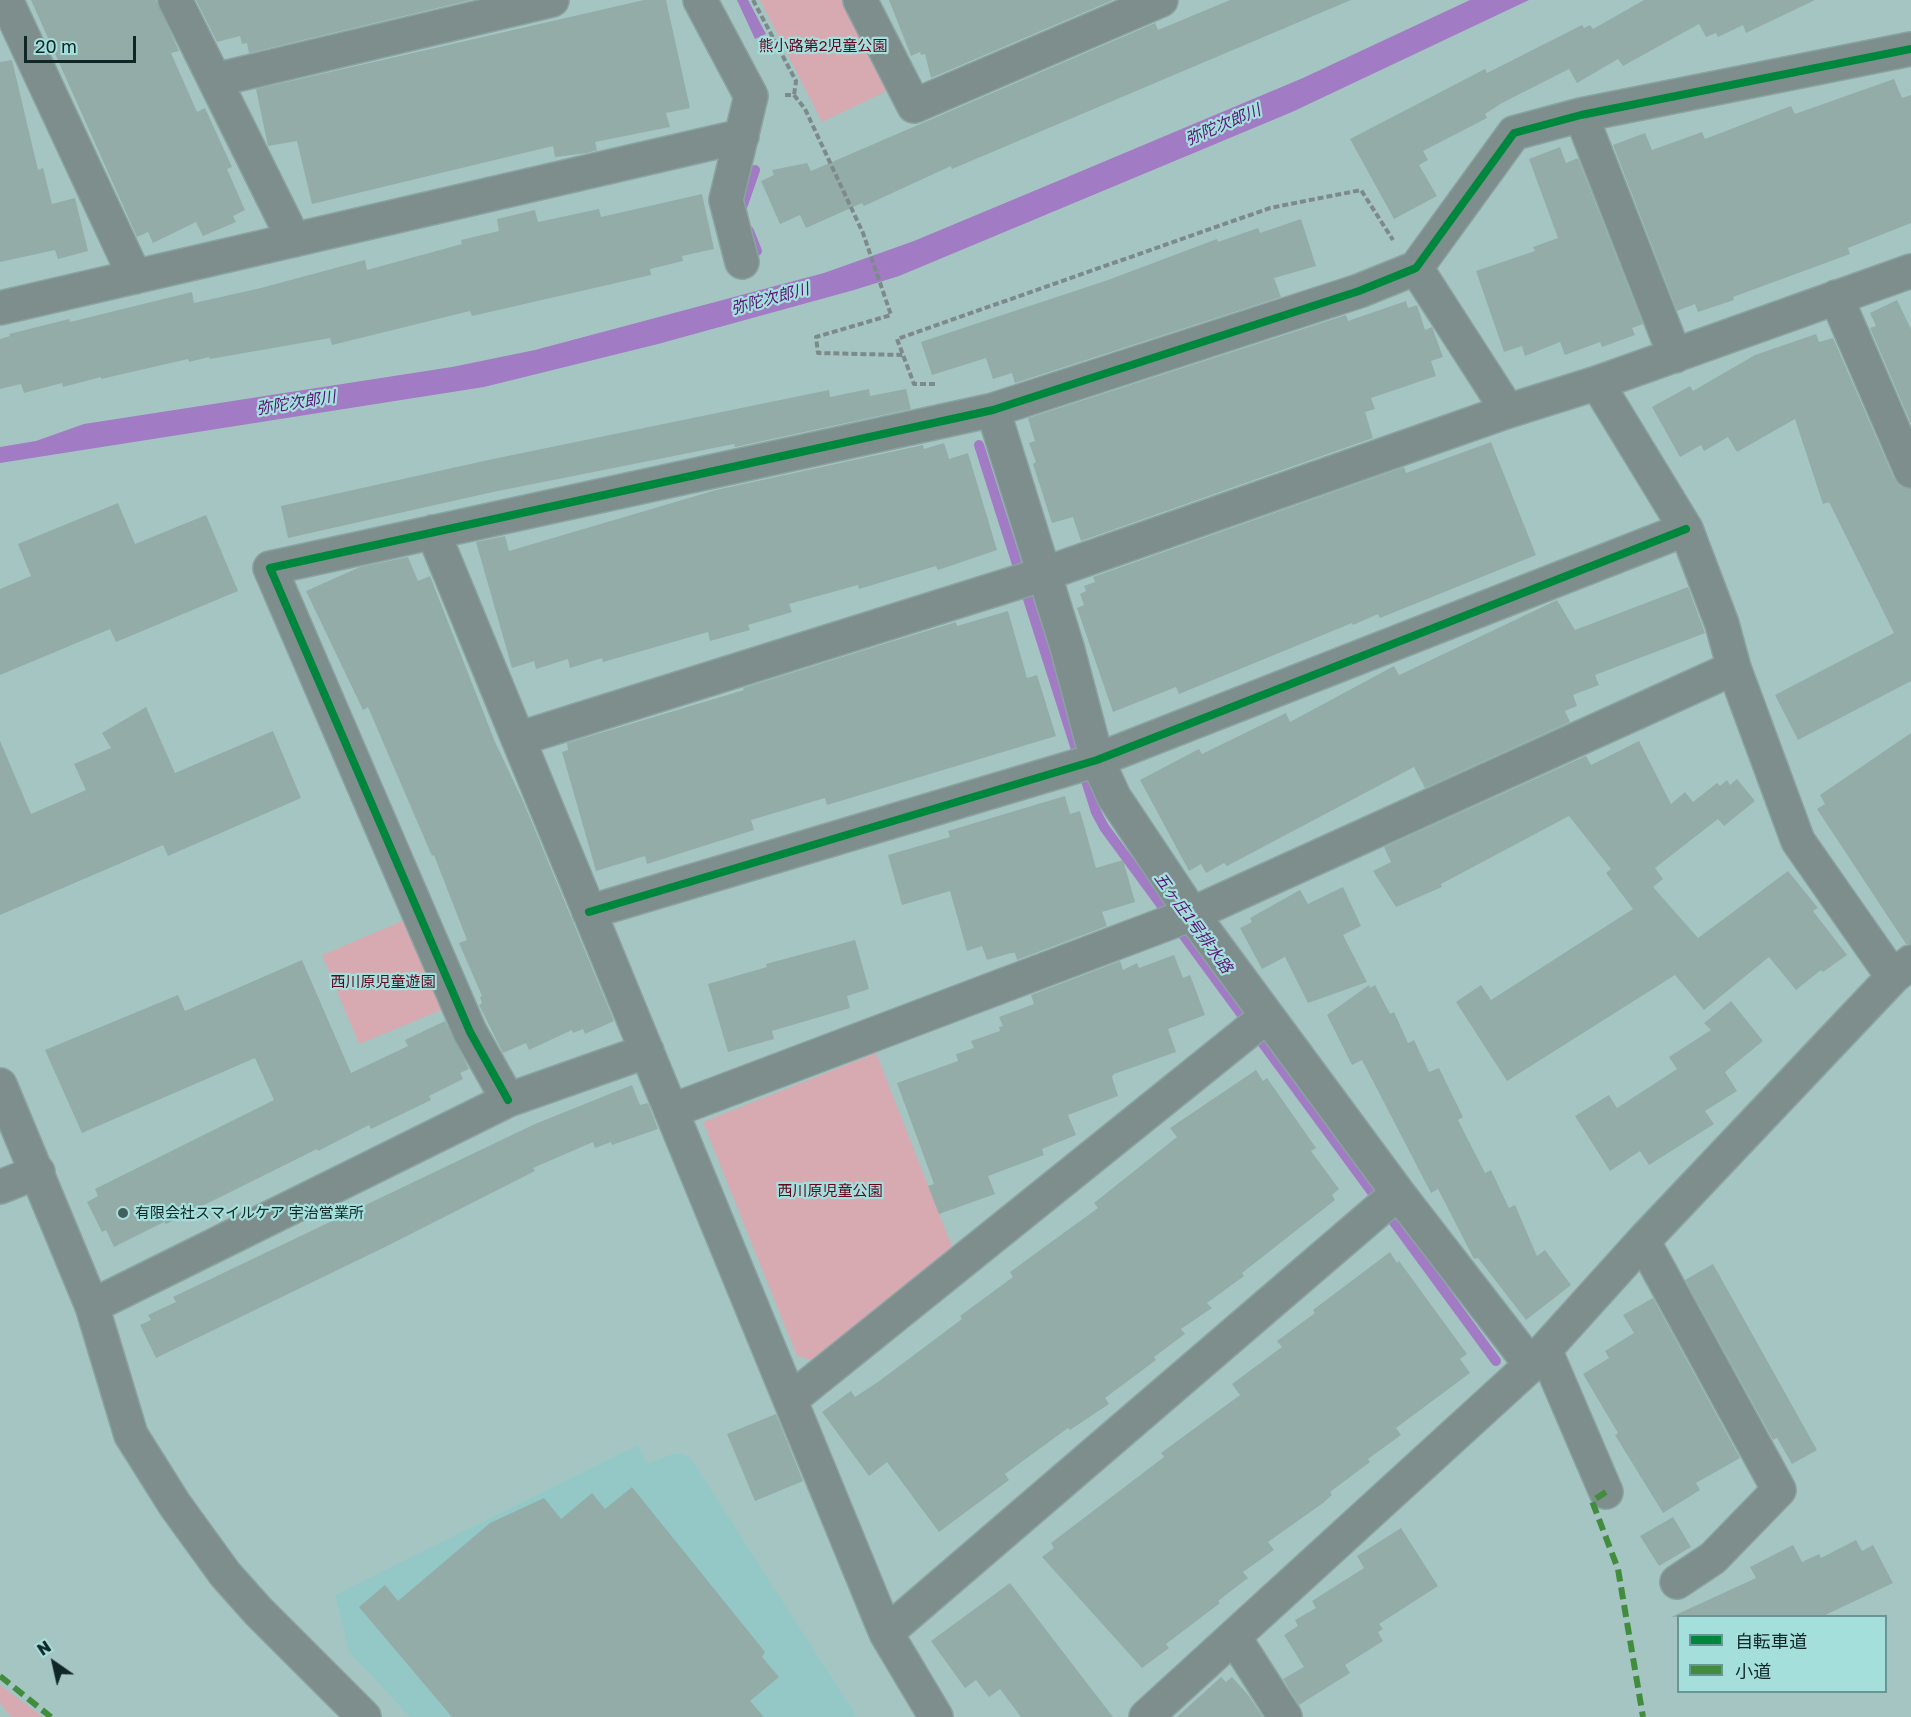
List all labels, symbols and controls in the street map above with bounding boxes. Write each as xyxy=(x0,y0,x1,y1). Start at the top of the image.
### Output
scale bar xyxy=(27,24,140,62)
text: 20 m xyxy=(35,35,77,57)
park label: 熊小路第2児童公園 xyxy=(759,37,887,55)
water label: 弥陀次郎川 xyxy=(1182,101,1264,149)
water label: 弥陀次郎川 xyxy=(729,279,811,319)
water label: 弥陀次郎川 xyxy=(255,387,337,419)
water label: 五ヶ庄1号排水路 xyxy=(1150,869,1236,977)
park label: 西川原児童遊園 xyxy=(331,973,435,991)
park label: 西川原児童公園 xyxy=(778,1182,882,1200)
place label: 有限会社スマイルケア 宇治営業所 xyxy=(135,1204,364,1222)
marker: 有限会社スマイルケア 宇治営業所 xyxy=(116,1206,130,1220)
legend xyxy=(1677,1615,1887,1693)
text: 自転車道 xyxy=(1735,1630,1807,1652)
north arrow xyxy=(24,1633,84,1693)
text: N xyxy=(33,1636,55,1660)
text: 小道 xyxy=(1735,1660,1771,1682)

